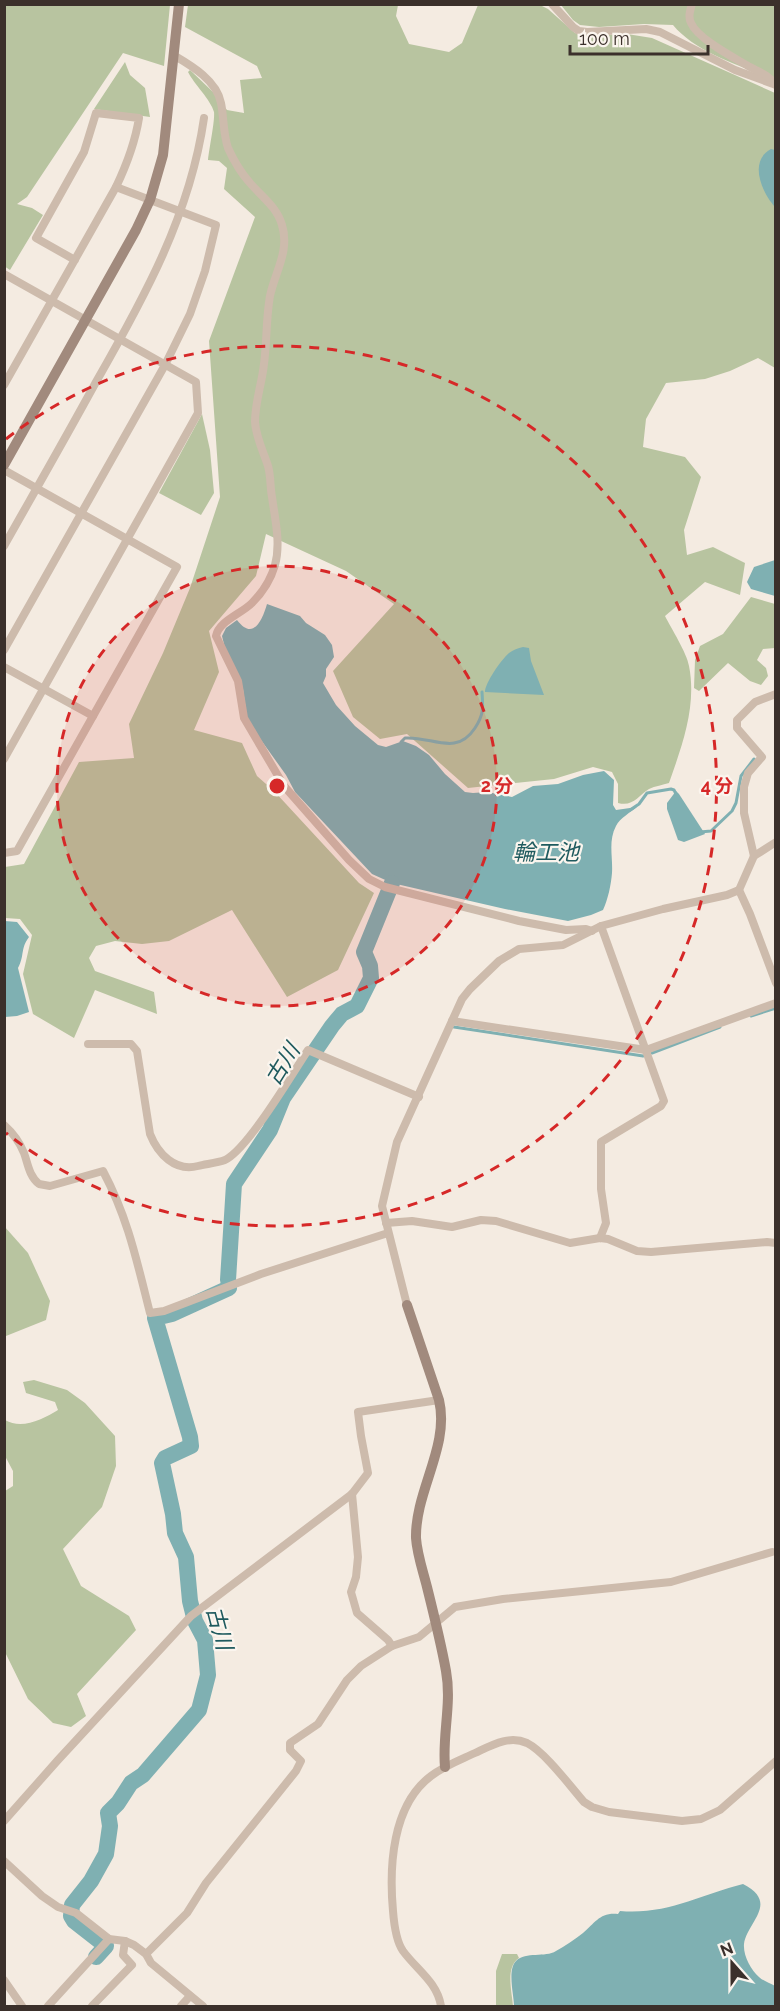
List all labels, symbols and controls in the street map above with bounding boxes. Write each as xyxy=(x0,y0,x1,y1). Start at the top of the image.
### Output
scale bar xyxy=(570,18,708,56)
text: 100 m xyxy=(579,28,630,49)
text: 2 分 xyxy=(481,775,513,796)
text: 4 分 xyxy=(701,775,733,796)
centre of rings xyxy=(267,776,287,796)
water label: 輪工池 xyxy=(513,839,581,865)
water label: 古川 xyxy=(259,1037,306,1090)
water label: 古川 xyxy=(202,1603,239,1655)
north arrow xyxy=(702,1933,762,1993)
text: N xyxy=(718,1938,736,1961)

